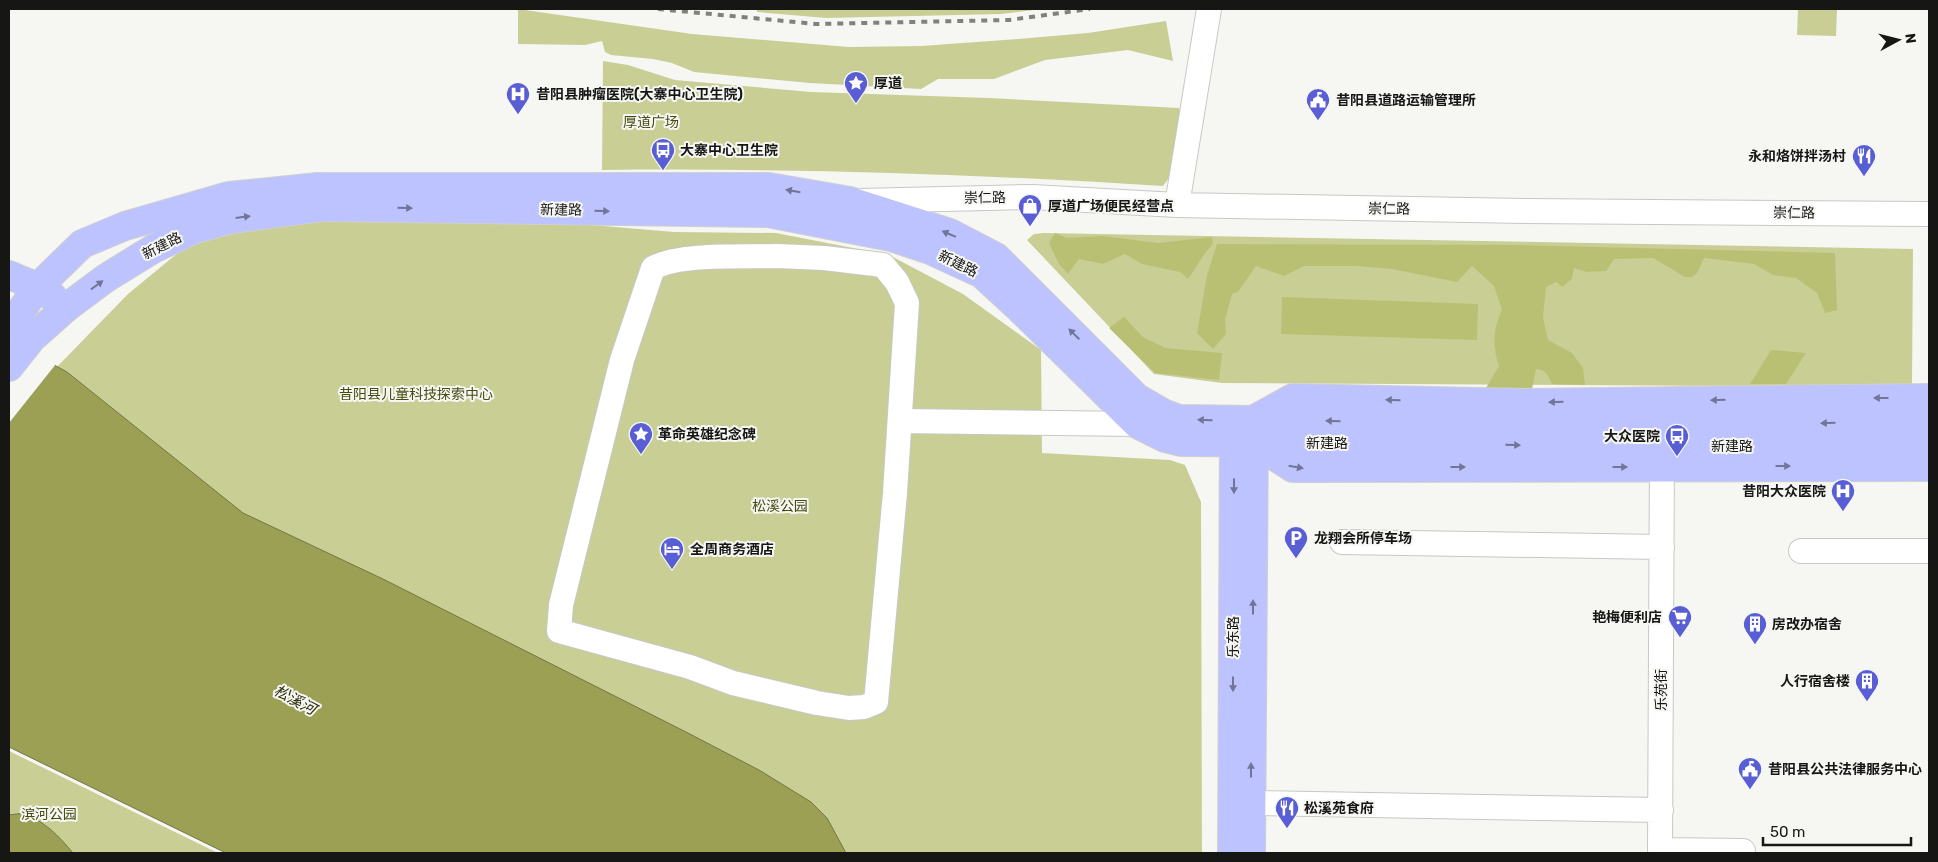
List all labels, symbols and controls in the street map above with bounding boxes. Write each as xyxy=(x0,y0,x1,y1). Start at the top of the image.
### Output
north arrow xyxy=(1873,15,1923,65)
text: N xyxy=(1901,32,1919,45)
place icon: 厚道 xyxy=(843,70,869,104)
place label: 厚道 xyxy=(874,75,902,92)
hospital icon: 昔阳县肿瘤医院(大寨中心卫生院) xyxy=(505,81,531,115)
place label: 昔阳县肿瘤医院(大寨中心卫生院) xyxy=(536,86,743,103)
public building icon: 昔阳县道路运输管理所 xyxy=(1305,87,1331,121)
place label: 昔阳县道路运输管理所 xyxy=(1336,92,1476,109)
park label: 厚道广场 xyxy=(623,114,679,131)
bus stop icon: 大寨中心卫生院 xyxy=(650,137,676,171)
place label: 大寨中心卫生院 xyxy=(680,142,778,159)
restaurant icon: 永和烙饼拌汤村 xyxy=(1851,143,1877,177)
place label: 永和烙饼拌汤村 xyxy=(1748,148,1846,165)
one-way arrow xyxy=(784,187,800,195)
street label: 崇仁路 xyxy=(964,189,1006,207)
shop icon: 厚道广场便民经营点 xyxy=(1017,193,1043,227)
place label: 厚道广场便民经营点 xyxy=(1048,198,1174,215)
street label: 崇仁路 xyxy=(1368,200,1410,218)
street label: 新建路 xyxy=(540,201,582,219)
one-way arrow xyxy=(397,204,413,212)
street label: 崇仁路 xyxy=(1773,204,1815,222)
one-way arrow xyxy=(594,207,610,215)
one-way arrow xyxy=(235,213,251,221)
street label: 新建路 xyxy=(139,229,185,263)
one-way arrow xyxy=(942,229,956,237)
street label: 新建路 xyxy=(935,247,981,281)
one-way arrow xyxy=(90,280,104,290)
one-way arrow xyxy=(1069,329,1081,341)
park label: 昔阳县儿童科技探索中心 xyxy=(339,386,493,403)
one-way arrow xyxy=(1872,395,1888,403)
one-way arrow xyxy=(1385,396,1401,404)
one-way arrow xyxy=(1710,397,1726,405)
one-way arrow xyxy=(1547,398,1563,406)
one-way arrow xyxy=(1197,416,1213,424)
one-way arrow xyxy=(1325,417,1341,425)
one-way arrow xyxy=(1820,419,1836,427)
place icon: 革命英雄纪念碑 xyxy=(628,421,654,455)
bus stop icon: 大众医院 xyxy=(1664,423,1690,457)
place label: 革命英雄纪念碑 xyxy=(658,426,756,443)
place label: 大众医院 xyxy=(1604,428,1660,445)
street label: 新建路 xyxy=(1306,435,1348,452)
street label: 新建路 xyxy=(1711,438,1753,455)
one-way arrow xyxy=(1505,441,1521,449)
one-way arrow xyxy=(1775,462,1791,470)
one-way arrow xyxy=(1288,463,1304,471)
one-way arrow xyxy=(1450,463,1466,471)
one-way arrow xyxy=(1613,463,1629,471)
hospital icon: 昔阳大众医院 xyxy=(1830,478,1856,512)
one-way arrow xyxy=(1230,479,1238,495)
place label: 昔阳大众医院 xyxy=(1742,483,1826,500)
park label: 松溪公园 xyxy=(752,498,808,515)
parking icon: 龙翔会所停车场 xyxy=(1283,525,1309,559)
place label: 龙翔会所停车场 xyxy=(1314,530,1412,547)
hotel icon: 全周商务酒店 xyxy=(659,536,685,570)
place label: 全周商务酒店 xyxy=(690,541,774,558)
one-way arrow xyxy=(1249,599,1257,615)
supermarket icon: 艳梅便利店 xyxy=(1667,604,1693,638)
place label: 艳梅便利店 xyxy=(1592,609,1662,626)
building icon: 房改办宿舍 xyxy=(1742,611,1768,645)
street label: 乐东路 xyxy=(1225,616,1242,658)
place label: 房改办宿舍 xyxy=(1772,616,1842,633)
building icon: 人行宿舍楼 xyxy=(1854,668,1880,702)
street label: 乐苑街 xyxy=(1653,669,1670,711)
place label: 人行宿舍楼 xyxy=(1780,673,1850,690)
one-way arrow xyxy=(1229,676,1237,692)
water label: 松溪河 xyxy=(271,681,322,720)
public building icon: 昔阳县公共法律服务中心 xyxy=(1737,756,1763,790)
one-way arrow xyxy=(1248,761,1256,777)
place label: 昔阳县公共法律服务中心 xyxy=(1768,761,1922,778)
restaurant icon: 松溪苑食府 xyxy=(1274,795,1300,829)
place label: 松溪苑食府 xyxy=(1304,800,1374,817)
park label: 滨河公园 xyxy=(21,806,77,823)
scale bar xyxy=(1763,814,1910,846)
text: 50 m xyxy=(1770,823,1805,841)

